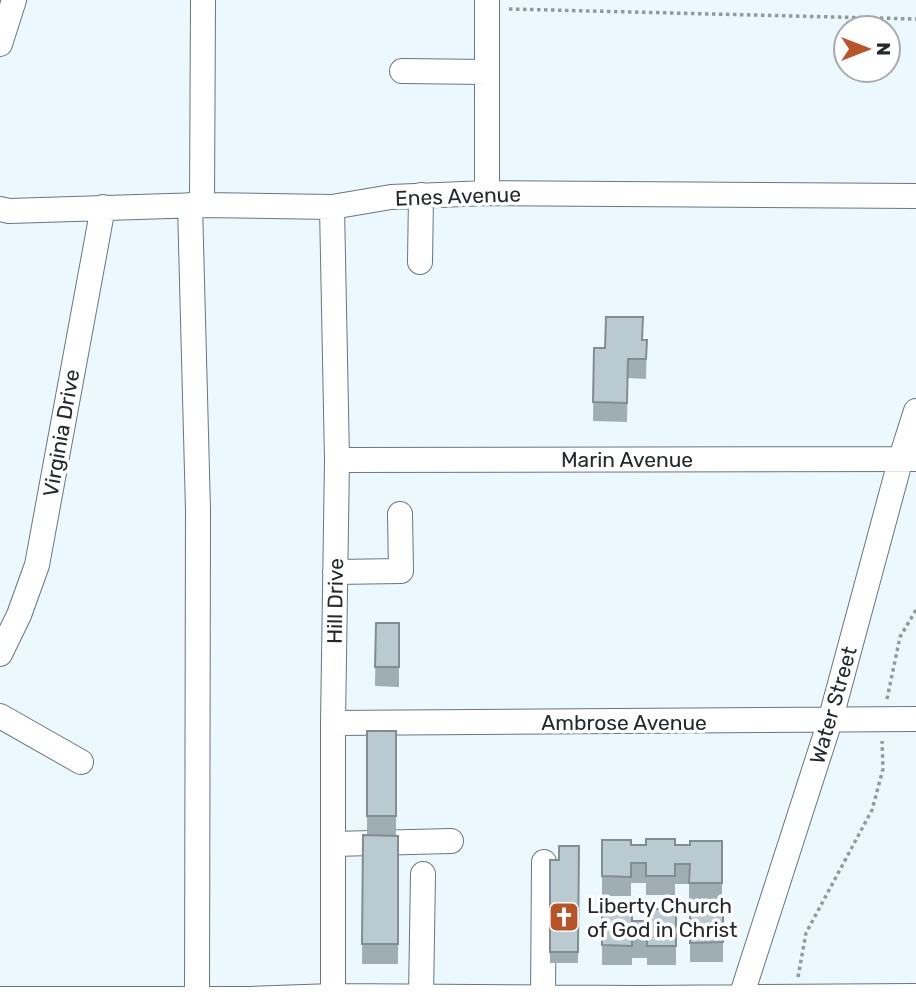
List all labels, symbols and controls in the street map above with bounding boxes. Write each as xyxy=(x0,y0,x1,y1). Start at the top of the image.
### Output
north arrow xyxy=(832,14,902,84)
text: N xyxy=(872,42,895,56)
street label: Enes Avenue xyxy=(395,181,521,211)
street label: Virginia Drive xyxy=(37,367,85,499)
street label: Marin Avenue xyxy=(561,447,693,472)
street label: Hill Drive xyxy=(322,558,348,644)
street label: Water Street xyxy=(804,643,862,767)
street label: Ambrose Avenue xyxy=(541,710,707,735)
place label: Liberty Church of God in Christ xyxy=(587,893,737,942)
church icon: Liberty Church of God in Christ xyxy=(547,900,581,934)

